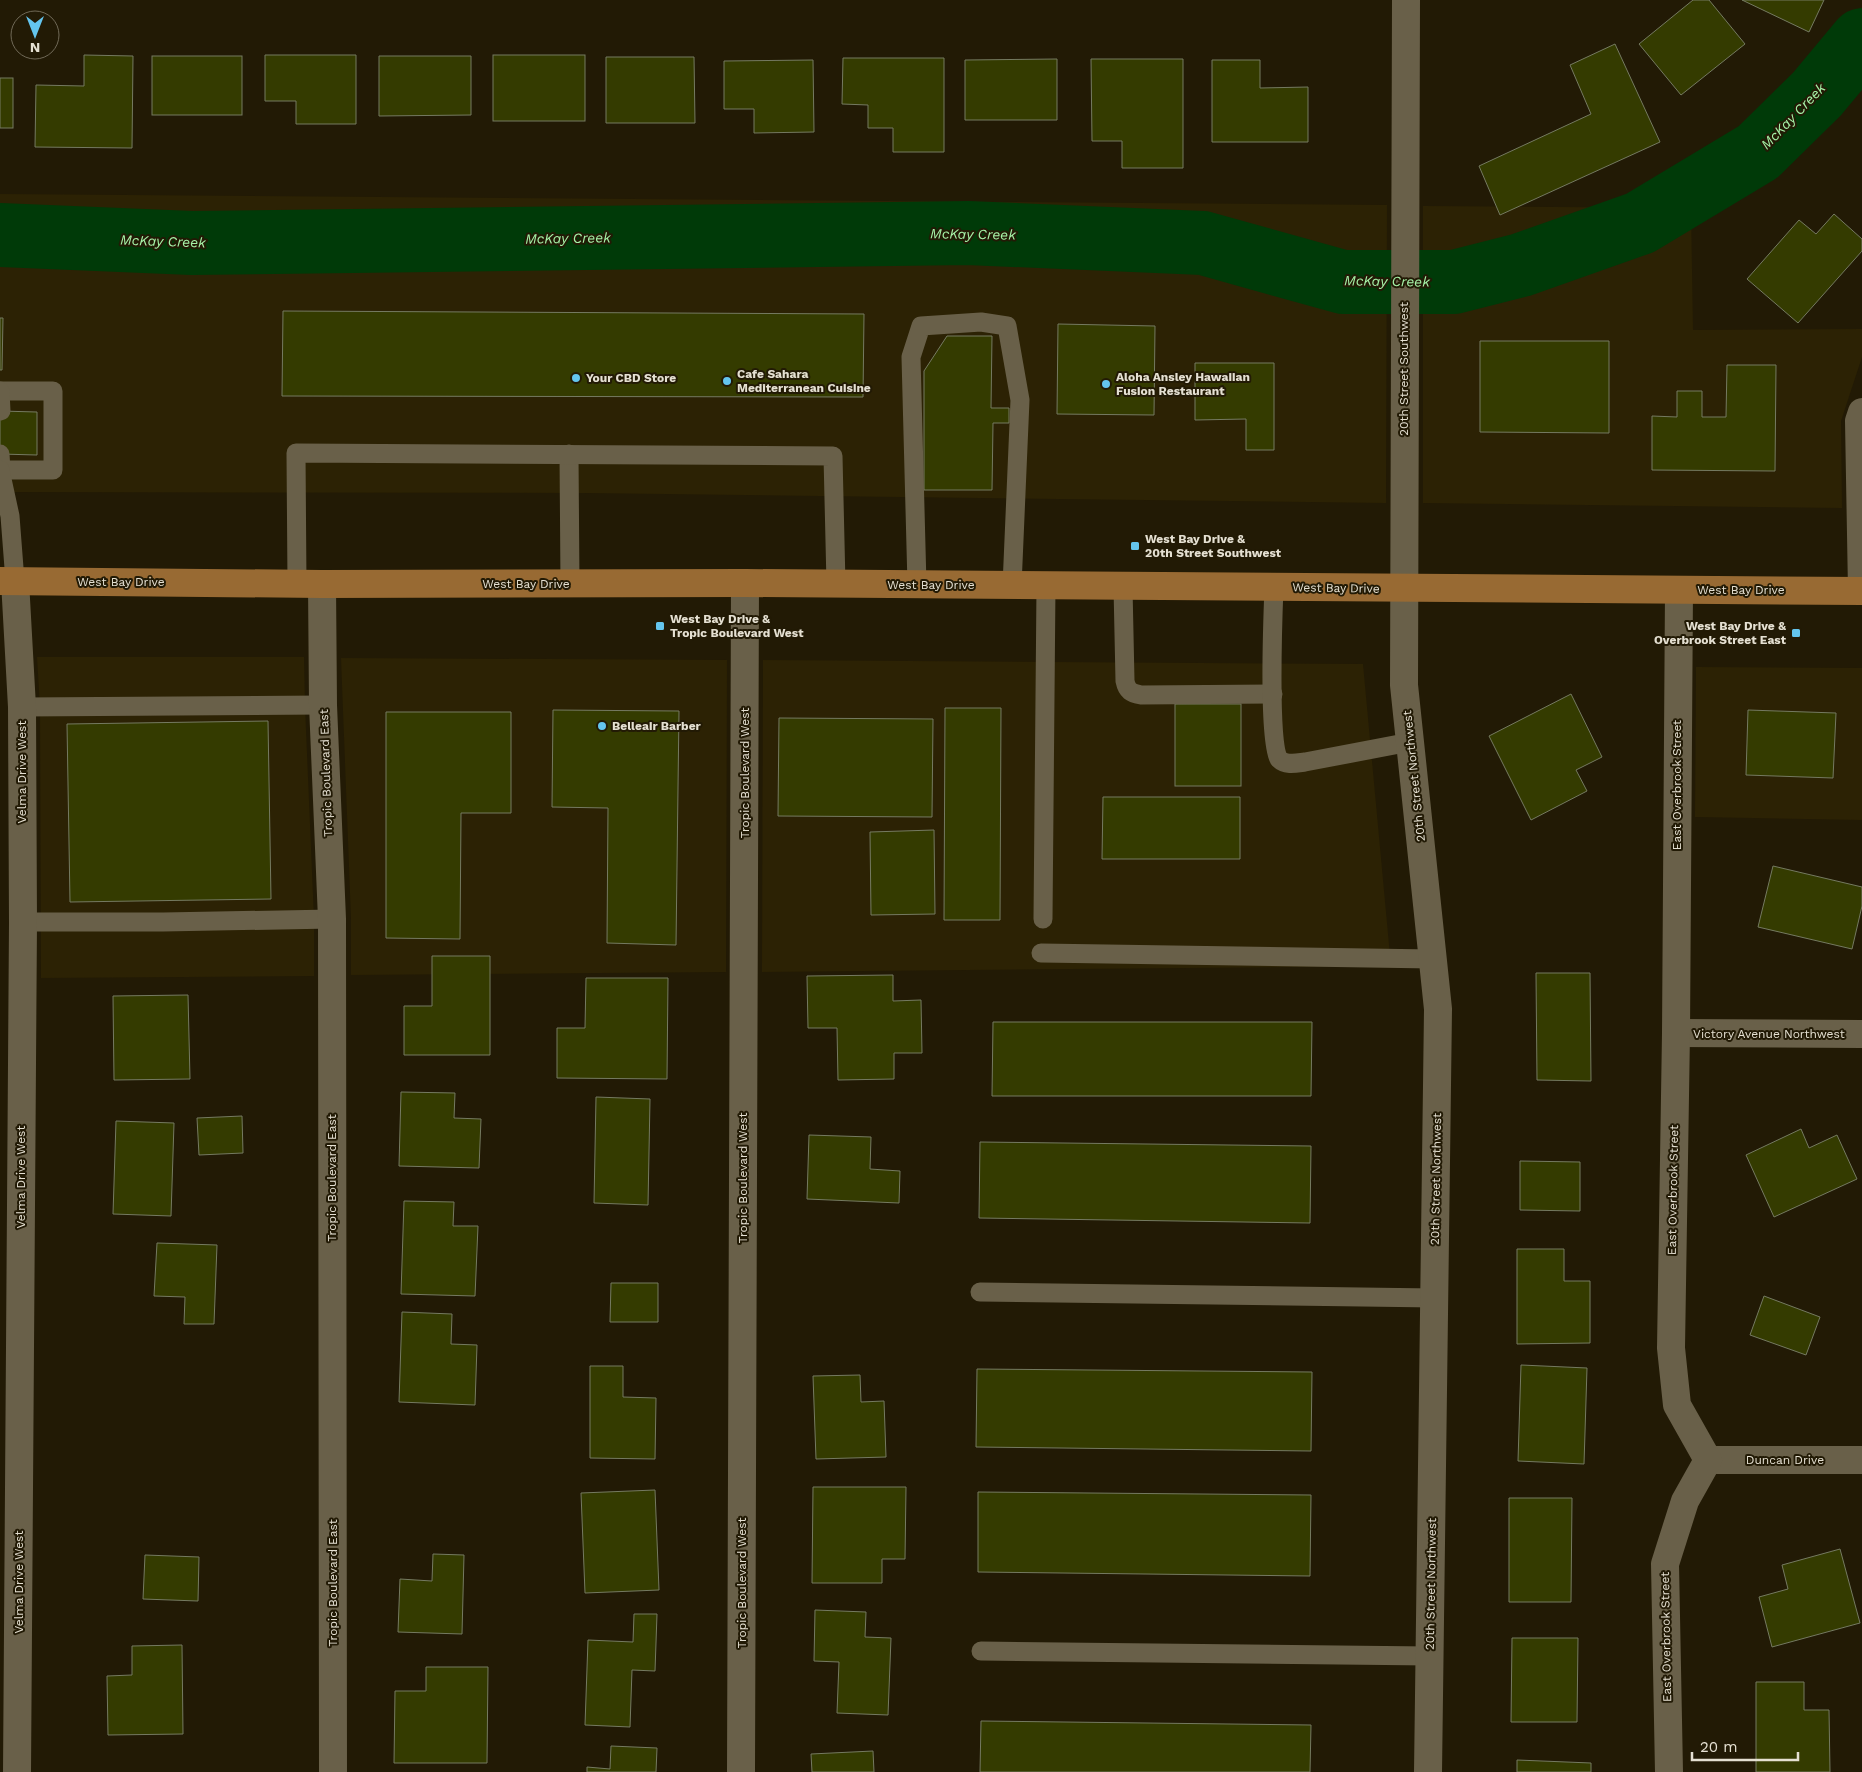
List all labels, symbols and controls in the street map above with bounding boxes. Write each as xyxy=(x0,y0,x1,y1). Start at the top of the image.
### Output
north arrow xyxy=(10,10,60,60)
text: N xyxy=(30,40,40,56)
water label: McKay Creek xyxy=(1757,79,1829,152)
water label: McKay Creek xyxy=(930,225,1016,243)
water label: McKay Creek xyxy=(525,229,611,247)
water label: McKay Creek xyxy=(120,232,206,251)
water label: McKay Creek xyxy=(1344,272,1430,290)
street label: 20th Street Southwest xyxy=(1397,302,1411,436)
place label: Cafe Sahara Mediterranean Cuisine xyxy=(737,367,871,395)
place label: Aloha Ansley Hawaiian Fusion Restaurant xyxy=(1116,370,1250,398)
place label: Your CBD Store xyxy=(586,371,676,385)
marker: Your CBD Store xyxy=(570,372,582,384)
marker: Cafe Sahara Mediterranean Cuisine xyxy=(721,375,733,387)
marker: Aloha Ansley Hawaiian Fusion Restaurant xyxy=(1100,378,1112,390)
place label: West Bay Drive & 20th Street Southwest xyxy=(1145,532,1282,560)
marker: West Bay Drive & 20th Street Southwest xyxy=(1129,540,1141,552)
street label: West Bay Drive xyxy=(77,575,165,589)
street label: West Bay Drive xyxy=(482,577,570,591)
street label: West Bay Drive xyxy=(887,578,975,592)
street label: West Bay Drive xyxy=(1292,580,1380,596)
street label: West Bay Drive xyxy=(1697,583,1785,597)
place label: West Bay Drive & Tropic Boulevard West xyxy=(670,612,804,640)
place label: West Bay Drive & Overbrook Street East xyxy=(1654,619,1787,647)
marker: West Bay Drive & Tropic Boulevard West xyxy=(654,620,666,632)
marker: West Bay Drive & Overbrook Street East xyxy=(1790,627,1802,639)
street label: Tropic Boulevard West xyxy=(738,707,752,839)
street label: Tropic Boulevard East xyxy=(317,709,335,837)
street label: 20th Street Northwest xyxy=(1400,710,1428,842)
place label: Belleair Barber xyxy=(612,719,702,733)
marker: Belleair Barber xyxy=(596,720,608,732)
street label: East Overbrook Street xyxy=(1670,720,1684,850)
street label: Velma Drive West xyxy=(15,721,29,823)
street label: Victory Avenue Northwest xyxy=(1693,1027,1845,1041)
street label: Tropic Boulevard West xyxy=(736,1112,750,1244)
street label: 20th Street Northwest xyxy=(1428,1113,1444,1245)
street label: Tropic Boulevard East xyxy=(325,1114,339,1242)
street label: East Overbrook Street xyxy=(1665,1125,1681,1255)
street label: Velma Drive West xyxy=(14,1126,28,1228)
street label: Duncan Drive xyxy=(1746,1453,1824,1467)
street label: Tropic Boulevard West xyxy=(735,1517,749,1649)
street label: 20th Street Northwest xyxy=(1423,1518,1439,1650)
street label: Tropic Boulevard East xyxy=(326,1519,340,1647)
street label: Velma Drive West xyxy=(12,1531,26,1633)
street label: East Overbrook Street xyxy=(1658,1572,1674,1702)
scale bar xyxy=(1692,1730,1798,1762)
text: 20 m xyxy=(1700,1738,1738,1756)

